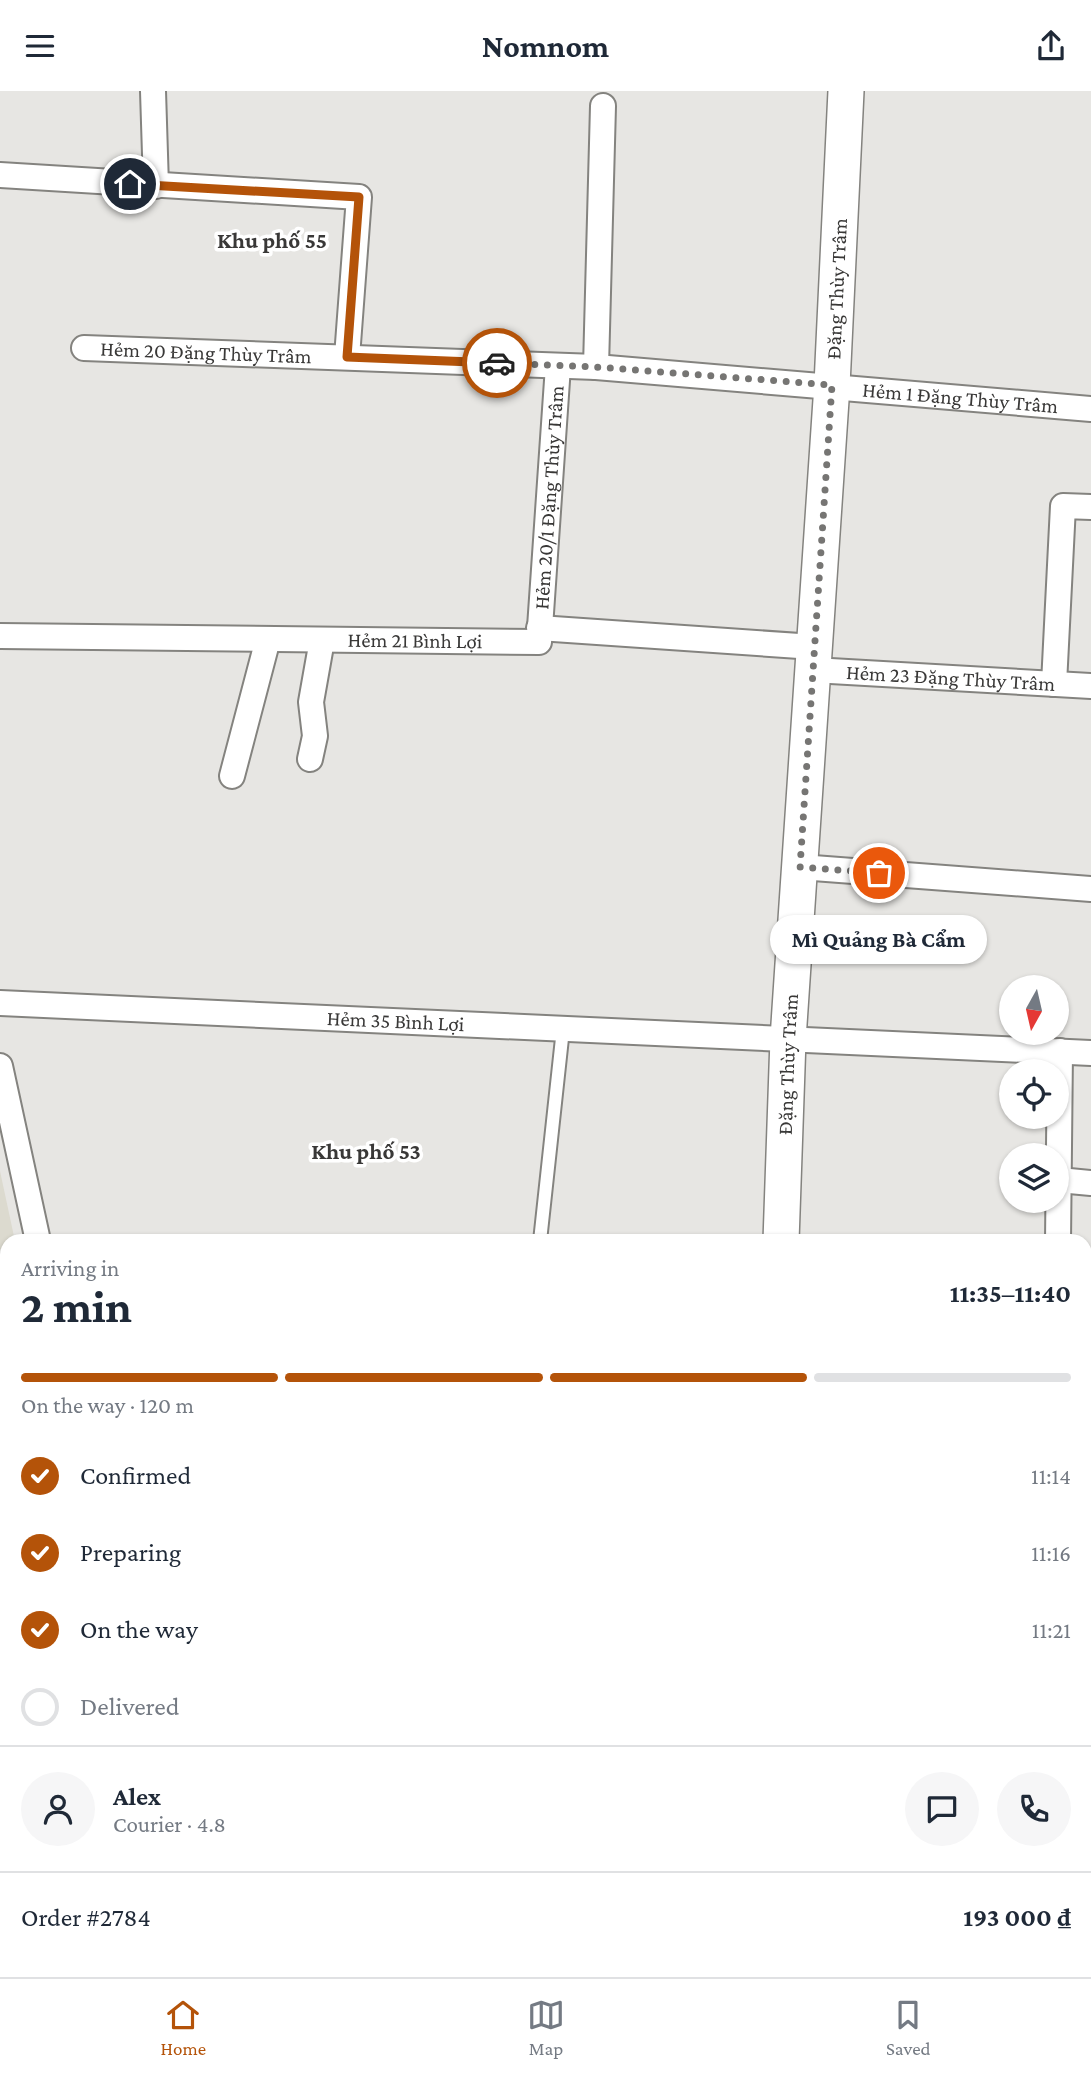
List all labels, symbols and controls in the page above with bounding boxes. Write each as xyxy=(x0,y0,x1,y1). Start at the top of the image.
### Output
icon: menu xyxy=(21,27,59,65)
icon: share xyxy=(1032,27,1070,65)
text: Nomnom xyxy=(482,28,609,64)
pin xyxy=(100,154,160,214)
icon: home xyxy=(111,165,149,203)
street label: Đặng Thùy Trâm xyxy=(821,217,852,360)
district label: Khu phố 55 xyxy=(217,227,327,253)
courier xyxy=(462,328,532,398)
street label: Hẻm 20 Đặng Thùy Trâm xyxy=(100,337,312,368)
icon: car xyxy=(478,344,516,382)
street label: Hẻm 1 Đặng Thùy Trâm xyxy=(861,378,1059,418)
street label: Hẻm 20/1 Đặng Thùy Trâm xyxy=(529,384,569,610)
street label: Hẻm 21 Bình Lợi xyxy=(348,628,483,653)
street label: Hẻm 23 Đặng Thùy Trâm xyxy=(846,660,1056,696)
pin xyxy=(849,843,909,903)
icon: bag xyxy=(860,854,898,892)
callout: Mì Quảng Bà Cẩm xyxy=(770,915,987,964)
text: Mì Quảng Bà Cẩm xyxy=(791,926,966,952)
north arrow xyxy=(999,975,1069,1045)
map controls xyxy=(999,975,1069,1213)
street label: Đặng Thùy Trâm xyxy=(773,992,803,1135)
street label: Hẻm 35 Bình Lợi xyxy=(326,1006,465,1036)
button: locate xyxy=(999,1059,1069,1129)
district label: Khu phố 53 xyxy=(311,1138,421,1164)
button: layers xyxy=(999,1143,1069,1213)
text: Arriving in xyxy=(21,1255,119,1281)
text: 11:35–11:40 xyxy=(950,1279,1071,1308)
text: 2 min xyxy=(21,1281,132,1332)
text: On the way · 120 m xyxy=(21,1392,194,1418)
icon: check xyxy=(21,1457,59,1495)
text: Confirmed xyxy=(80,1461,191,1490)
text: 11:14 xyxy=(1031,1463,1071,1489)
icon: check xyxy=(21,1534,59,1572)
text: Preparing xyxy=(80,1538,181,1567)
text: 11:16 xyxy=(1031,1540,1071,1566)
icon: check xyxy=(21,1611,59,1649)
text: On the way xyxy=(80,1615,198,1644)
text: 11:21 xyxy=(1032,1617,1071,1643)
text: Delivered xyxy=(80,1692,179,1721)
button: person xyxy=(21,1772,95,1846)
button: chat xyxy=(905,1772,979,1846)
button: phone xyxy=(997,1772,1071,1846)
text: Alex xyxy=(113,1782,161,1811)
text: Courier · 4.8 xyxy=(113,1811,226,1837)
text: Order #2784 xyxy=(21,1903,151,1932)
text: 193 000 ₫ xyxy=(963,1903,1071,1932)
tab: Home xyxy=(160,1996,206,2059)
tab: Map xyxy=(527,1996,565,2059)
tab: Saved xyxy=(886,1996,931,2059)

